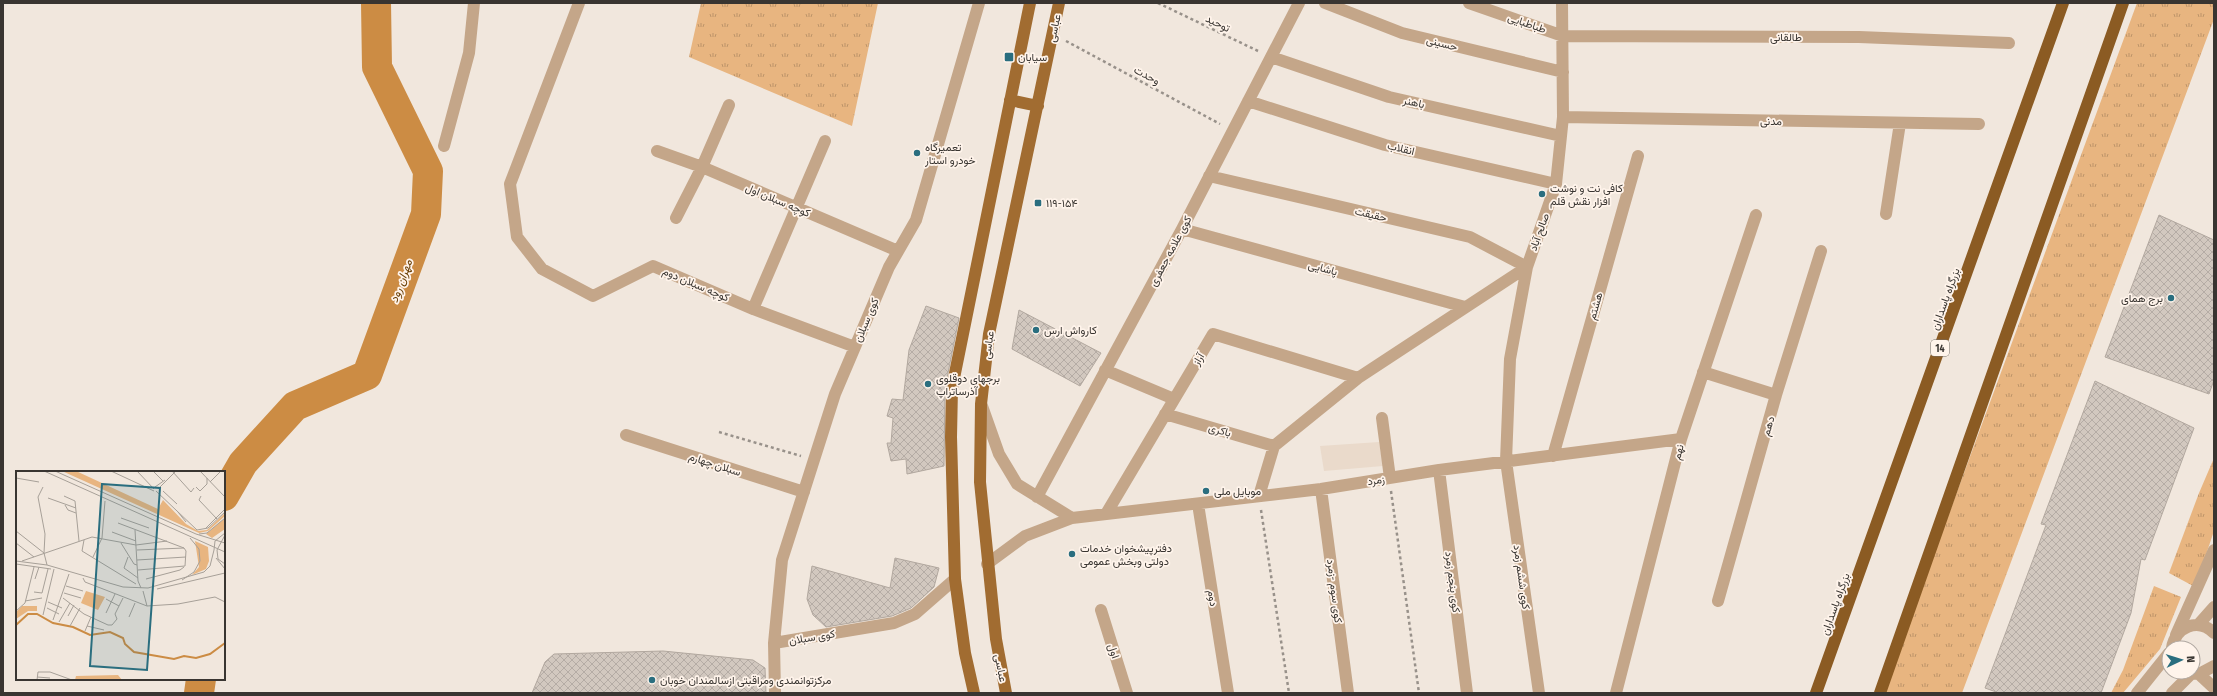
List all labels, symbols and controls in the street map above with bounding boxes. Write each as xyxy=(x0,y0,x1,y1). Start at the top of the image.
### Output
street label: طباطبایی xyxy=(1506,11,1548,36)
street label: توحید xyxy=(1203,12,1233,35)
street label: عباسى xyxy=(1045,13,1064,43)
street label: طالقانی xyxy=(1770,31,1802,44)
street label: حسینی xyxy=(1425,33,1459,54)
marker: سیابان xyxy=(1003,51,1015,63)
place label: سیابان xyxy=(1018,51,1047,64)
street label: وحدت xyxy=(1131,63,1162,88)
street label: باهنر xyxy=(1401,93,1426,111)
street label: مدنی xyxy=(1760,115,1782,128)
street label: انقلاب xyxy=(1386,139,1416,158)
place label: تعمیرگاه خودرو استار xyxy=(924,141,976,167)
marker: تعمیرگاه خودرو استار xyxy=(912,148,922,158)
street label: کوچه سبلان اول xyxy=(743,181,812,221)
place label: کافی نت و نوشت افزار نقش قلم xyxy=(1550,182,1623,209)
marker: کافی نت و نوشت افزار نقش قلم xyxy=(1537,189,1547,199)
place label: ۱۱۹-۱۵۴ xyxy=(1046,197,1078,210)
marker: ۱۱۹-۱۵۴ xyxy=(1033,198,1043,208)
street label: حقیقت xyxy=(1354,204,1388,224)
street label: صالح آباد xyxy=(1527,211,1553,253)
street label: کوی علامه جعفری xyxy=(1146,214,1194,289)
water label: مهران رود xyxy=(387,257,416,305)
street label: پاشایی xyxy=(1306,258,1339,280)
street label: کوچه سبلان دوم xyxy=(660,265,731,305)
street label: بزرگراه پاسداران xyxy=(1928,266,1964,332)
street label: هشتم xyxy=(1585,291,1607,322)
place label: برج همای xyxy=(2121,292,2163,306)
marker: برج همای xyxy=(2166,293,2176,303)
street label: کوی سبلان xyxy=(851,296,882,344)
place label: کارواش ارس xyxy=(1044,324,1097,337)
marker: کارواش ارس xyxy=(1031,325,1041,335)
street label: عباسى xyxy=(980,330,997,360)
road number: 14 xyxy=(1931,340,1949,356)
street label: آراز xyxy=(1189,350,1208,369)
place label: برجهای دوقلوی آذرساتراپ xyxy=(936,372,1000,399)
marker: برجهای دوقلوی آذرساتراپ xyxy=(923,379,933,389)
street label: دهم xyxy=(1759,415,1778,438)
street label: باکری xyxy=(1207,421,1233,440)
street label: نهم xyxy=(1670,443,1688,462)
street label: سبلان چهارم xyxy=(687,450,743,480)
inset map xyxy=(16,471,225,680)
street label: زمرد xyxy=(1366,473,1386,488)
place label: موبایل ملی xyxy=(1214,485,1261,498)
marker: موبایل ملی xyxy=(1201,486,1211,496)
place label: دفترپیشخوان خدمات دولتی وبخش عمومی xyxy=(1080,542,1172,568)
street label: کوی ششم زمرد xyxy=(1510,544,1532,610)
marker: دفترپیشخوان خدمات دولتی وبخش عمومی xyxy=(1067,549,1077,559)
street label: کوی پنجم زمرد xyxy=(1441,551,1463,614)
street label: کوی سوم -زمرد xyxy=(1323,558,1345,624)
street label: بزرگراه پاسداران xyxy=(1818,571,1854,637)
street label: دوم xyxy=(1204,589,1220,608)
street label: کوی سبلان xyxy=(788,627,836,648)
north arrow xyxy=(2161,640,2201,680)
street label: اول xyxy=(1105,642,1122,660)
street label: عباسى xyxy=(991,653,1010,683)
text: N xyxy=(2184,656,2197,663)
place label: مرکزتوانمندی ومراقبتی ازسالمندان خوبان xyxy=(660,674,832,687)
marker: مرکزتوانمندی ومراقبتی ازسالمندان خوبان xyxy=(647,675,657,685)

